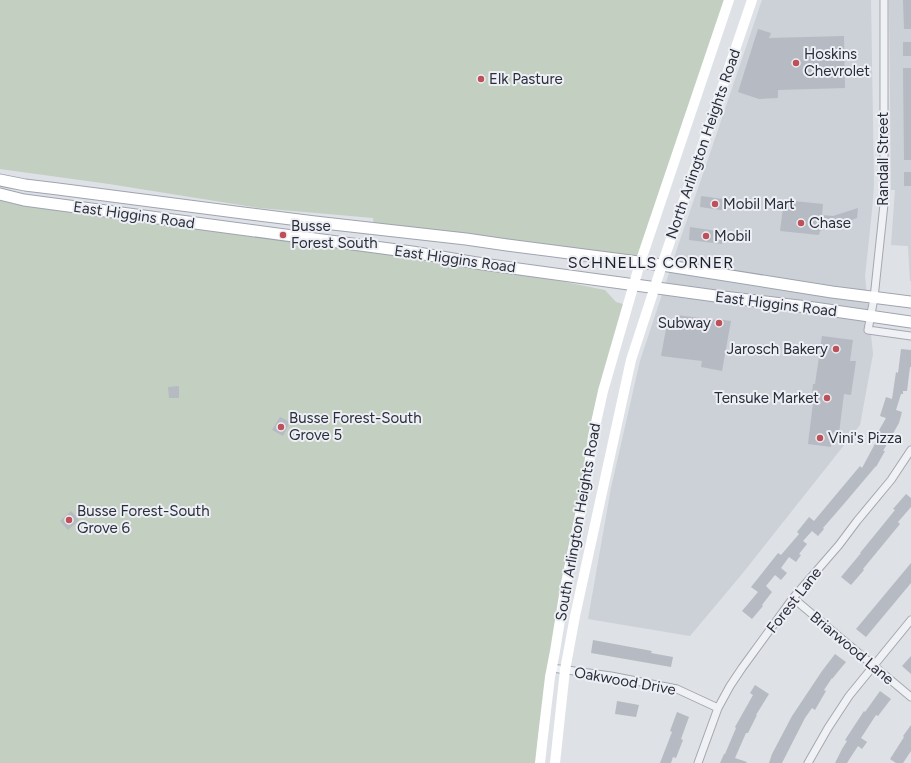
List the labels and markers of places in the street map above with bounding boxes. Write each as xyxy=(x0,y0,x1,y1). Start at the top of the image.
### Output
place label: Hoskins Chevrolet xyxy=(804,45,870,80)
marker: Hoskins Chevrolet xyxy=(791,58,801,68)
place label: Elk Pasture xyxy=(489,70,563,88)
marker: Elk Pasture xyxy=(476,74,486,84)
place label: Mobil Mart xyxy=(723,195,795,213)
marker: Mobil Mart xyxy=(710,199,720,209)
place label: Chase xyxy=(809,214,851,232)
place label: Busse Forest South xyxy=(291,217,378,252)
marker: Chase xyxy=(796,218,806,228)
place label: Mobil xyxy=(714,227,751,245)
marker: Busse Forest South xyxy=(278,230,288,240)
marker: Mobil xyxy=(701,231,711,241)
place label: Subway xyxy=(658,314,711,332)
marker: Subway xyxy=(714,318,724,328)
place label: Jarosch Bakery xyxy=(727,340,828,358)
marker: Jarosch Bakery xyxy=(831,344,841,354)
place label: Tensuke Market xyxy=(714,389,819,407)
marker: Tensuke Market xyxy=(822,393,832,403)
place label: Busse Forest-South Grove 5 xyxy=(289,409,422,444)
marker: Busse Forest-South Grove 5 xyxy=(276,422,286,432)
place label: Vini's Pizza xyxy=(828,429,902,447)
marker: Vini's Pizza xyxy=(815,433,825,443)
place label: Busse Forest-South Grove 6 xyxy=(77,502,210,537)
marker: Busse Forest-South Grove 6 xyxy=(64,515,74,525)

